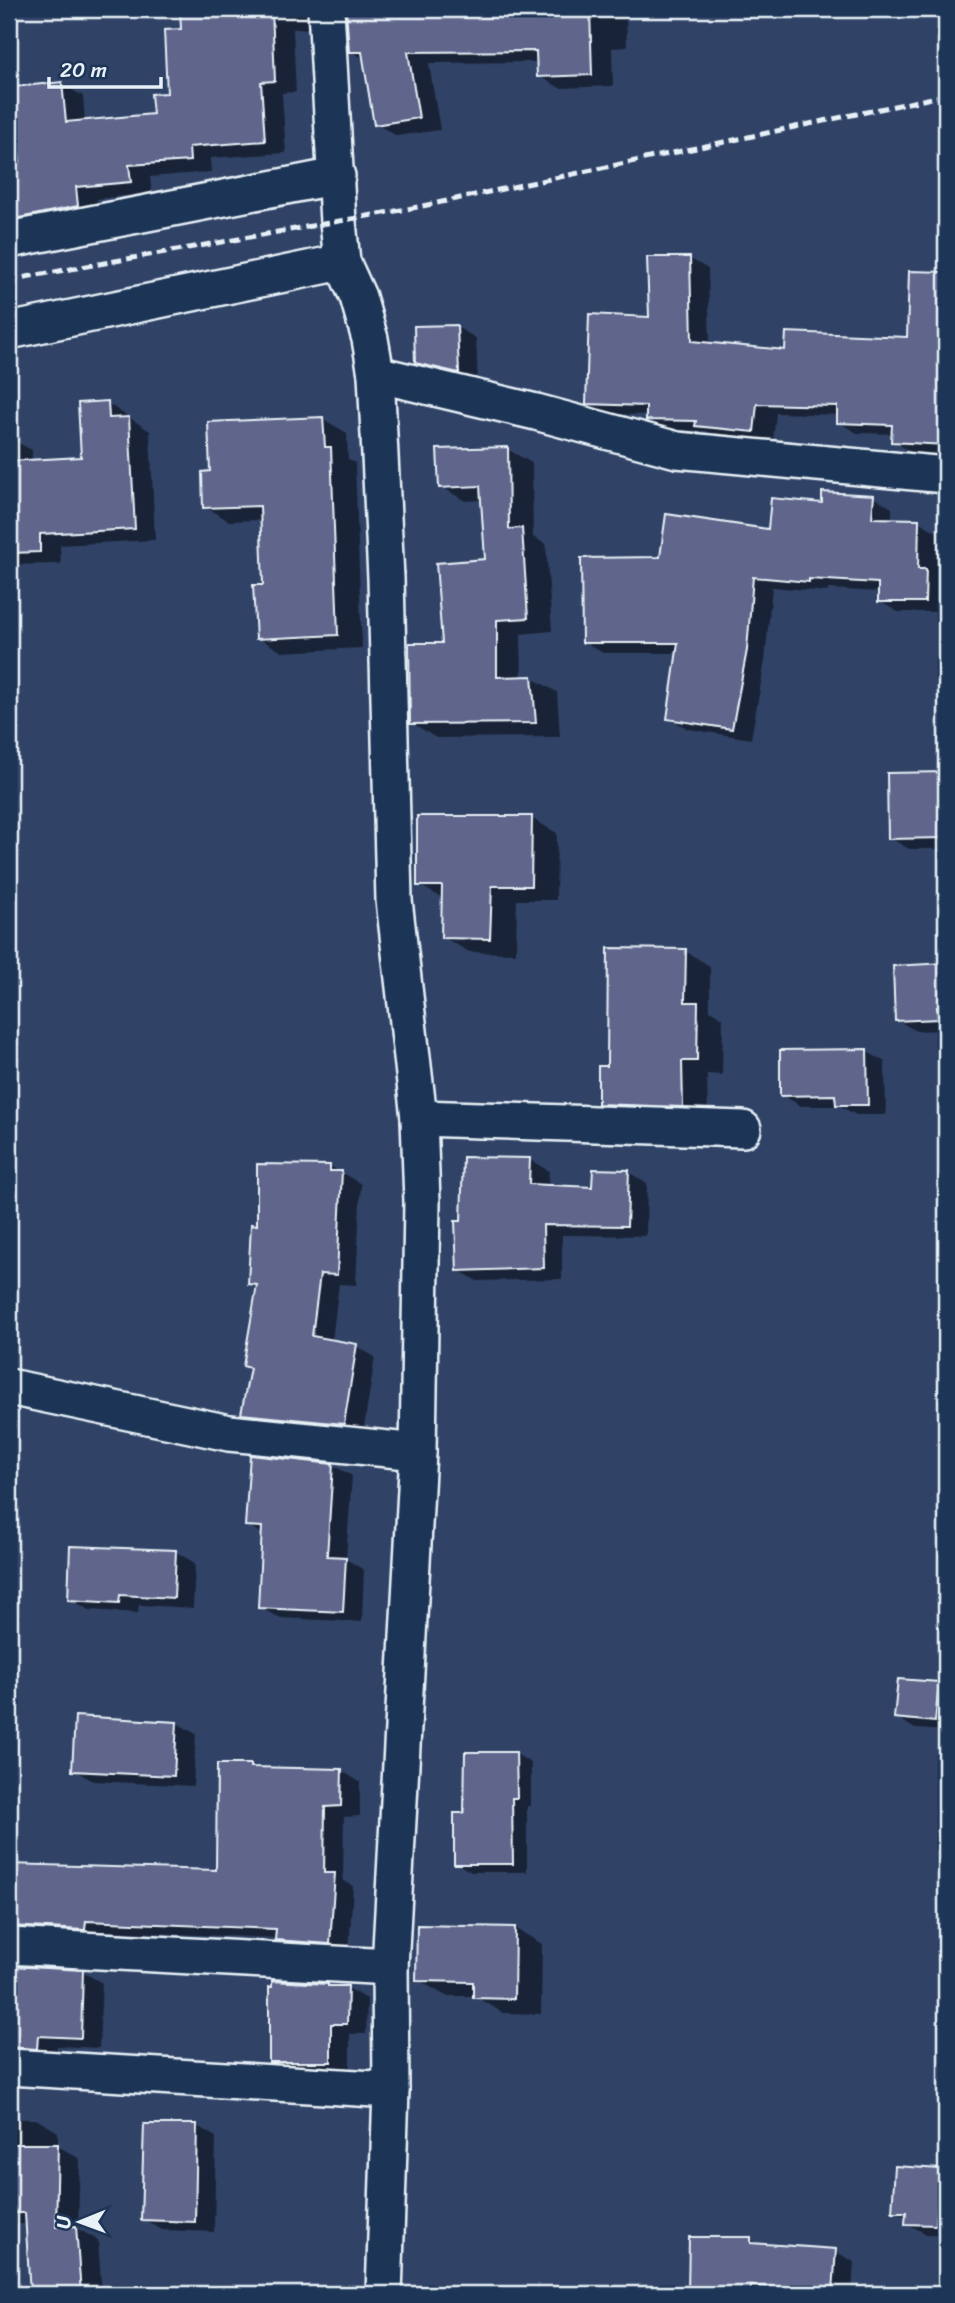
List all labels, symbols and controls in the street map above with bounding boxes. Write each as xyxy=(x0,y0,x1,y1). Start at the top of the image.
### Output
scale bar xyxy=(49,46,161,90)
text: 20 m xyxy=(60,51,107,89)
north arrow xyxy=(46,2188,116,2258)
text: U xyxy=(47,2214,80,2229)

